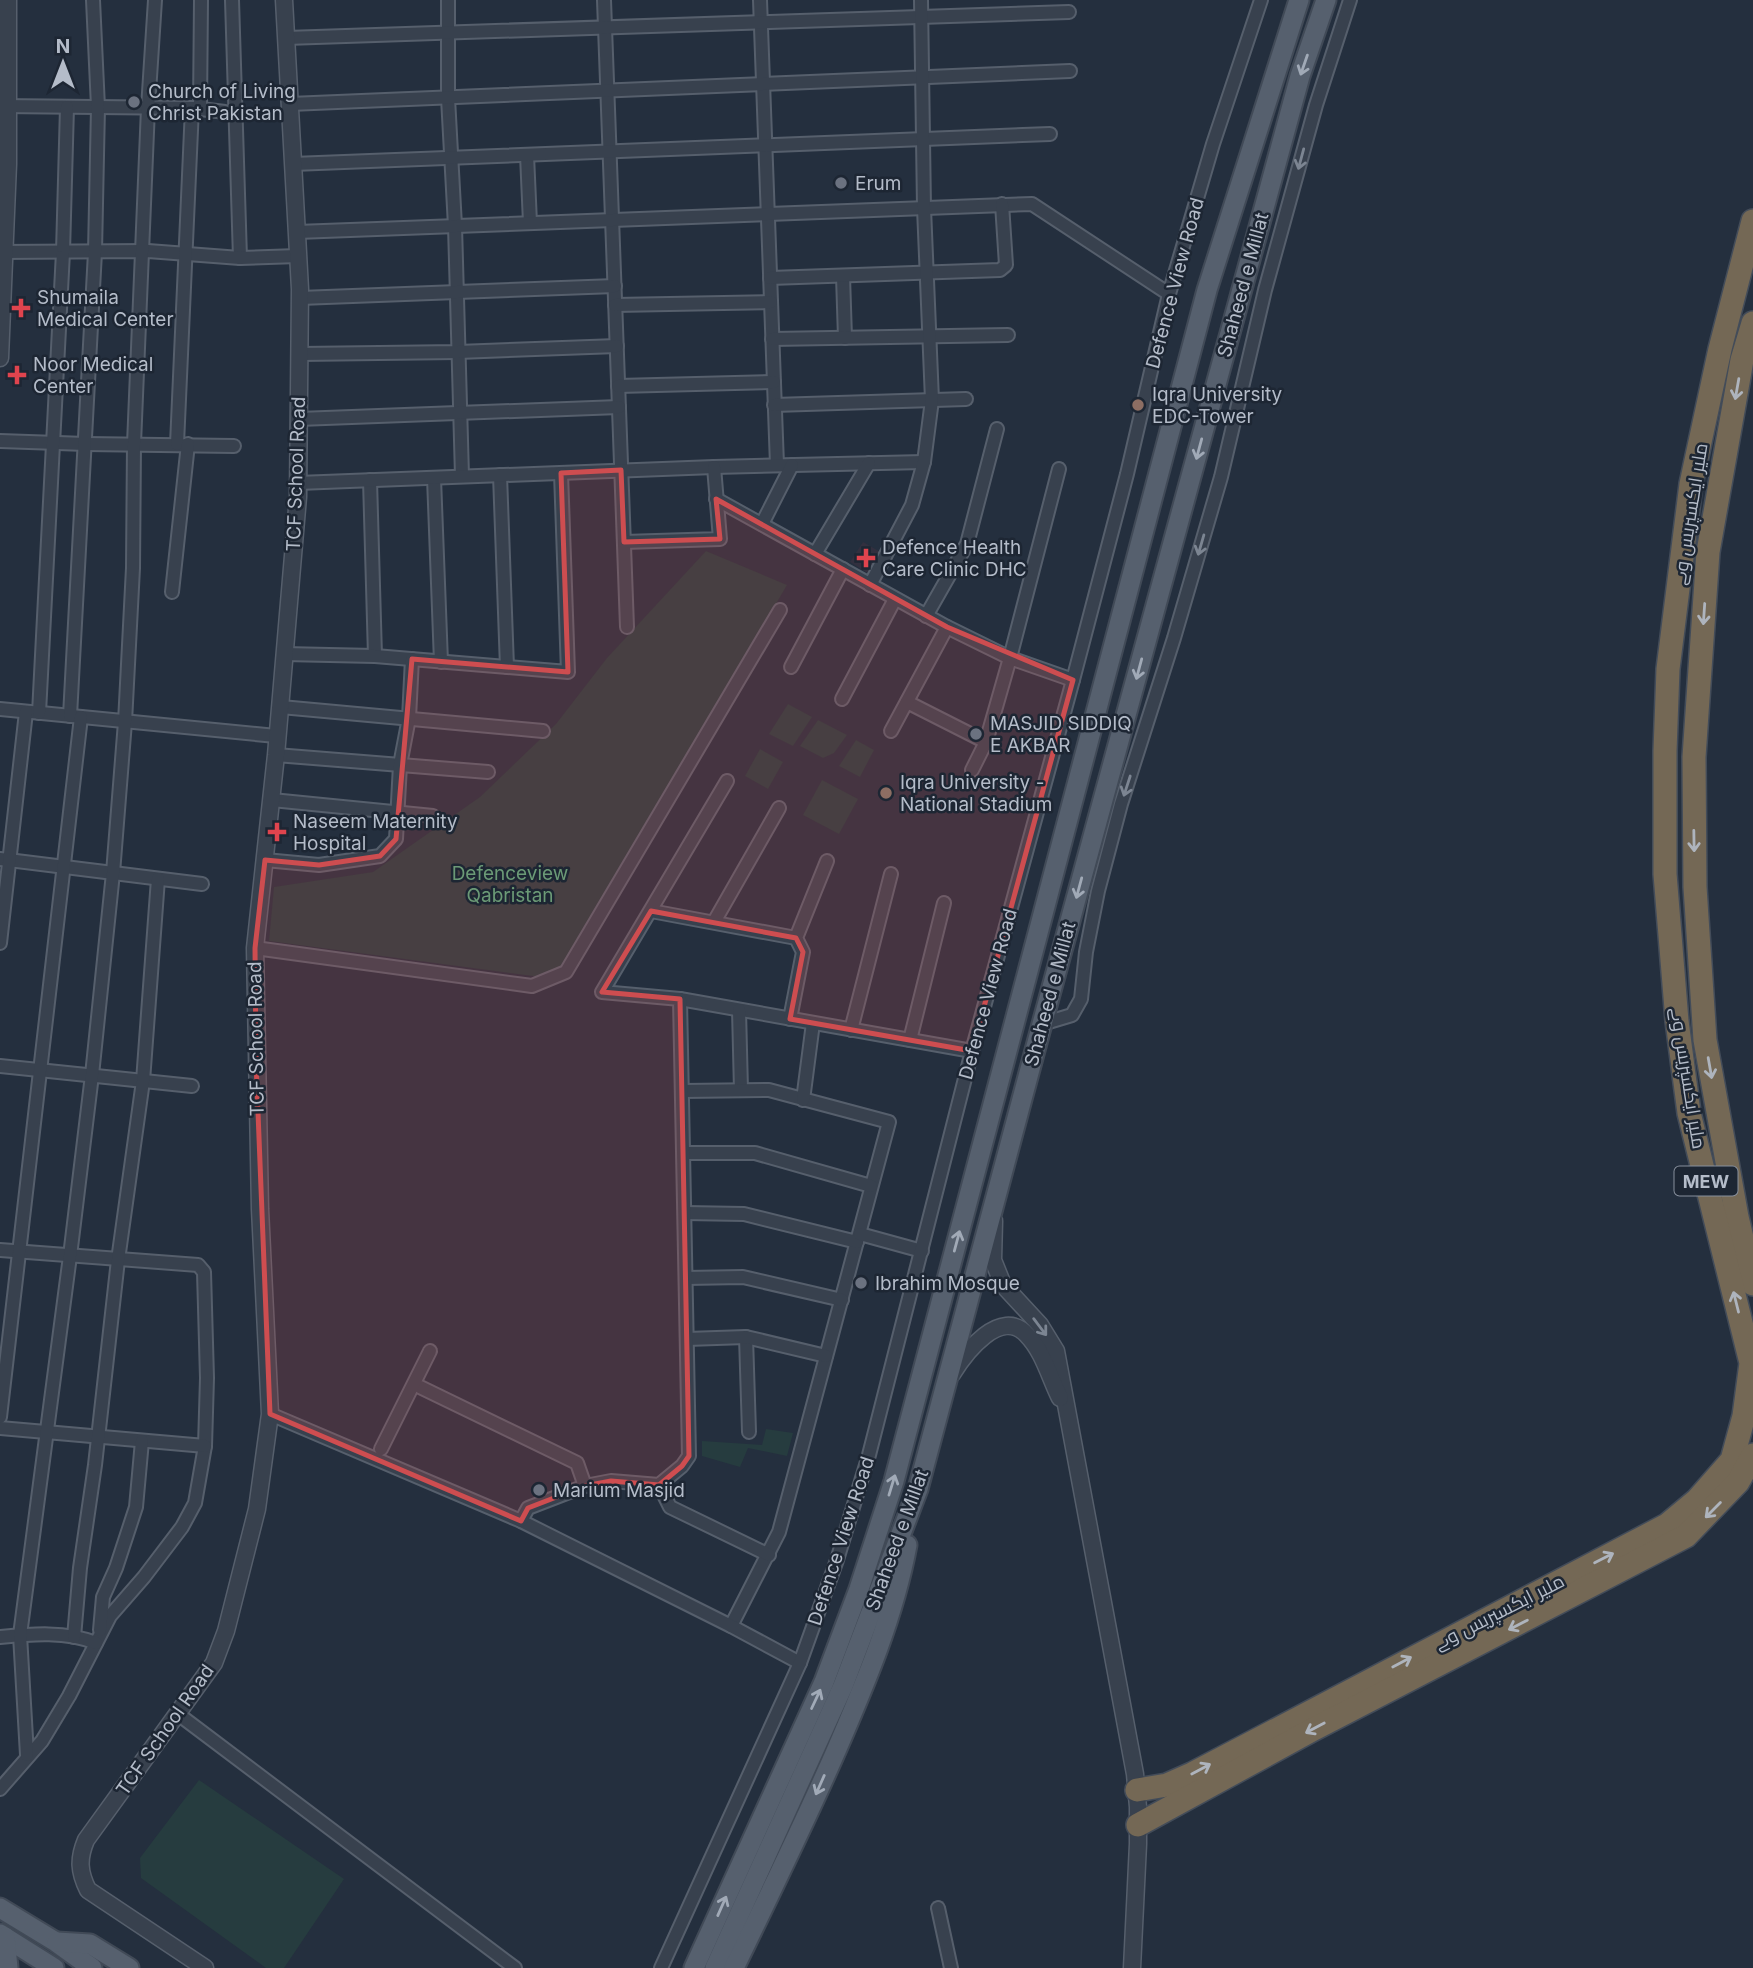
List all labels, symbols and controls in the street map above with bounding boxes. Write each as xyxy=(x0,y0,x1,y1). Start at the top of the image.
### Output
north arrow xyxy=(28,28,98,98)
text: N xyxy=(56,35,70,58)
one-way arrow xyxy=(1297,53,1309,75)
place label: Church of Living Christ Pakistan xyxy=(148,80,296,125)
marker: Church of Living Christ Pakistan xyxy=(126,94,142,110)
one-way arrow xyxy=(1294,147,1307,170)
place label: Erum xyxy=(855,172,901,195)
marker: Erum xyxy=(833,175,849,191)
street label: Defence View Road xyxy=(1141,195,1209,371)
street label: Shaheed e Millat xyxy=(1213,210,1273,360)
place label: Shumaila Medical Center xyxy=(37,286,174,331)
marker: Shumaila Medical Center xyxy=(11,298,31,318)
place label: Noor Medical Center xyxy=(33,353,153,398)
marker: Noor Medical Center xyxy=(7,365,27,385)
one-way arrow xyxy=(1730,378,1743,400)
place label: Iqra University EDC-Tower xyxy=(1152,383,1283,428)
street label: TCF School Road xyxy=(282,396,310,552)
marker: Iqra University EDC-Tower xyxy=(1130,397,1146,413)
one-way arrow xyxy=(1191,438,1204,460)
street label: ملیر ایکسپریس وے xyxy=(1667,441,1714,587)
one-way arrow xyxy=(1194,534,1207,556)
place label: Defence Health Care Clinic DHC xyxy=(882,536,1027,581)
marker: Defence Health Care Clinic DHC xyxy=(856,548,876,568)
one-way arrow xyxy=(1697,602,1710,625)
one-way arrow xyxy=(1132,657,1145,680)
place label: MASJID SIDDIQ E AKBAR xyxy=(990,712,1132,757)
marker: MASJID SIDDIQ E AKBAR xyxy=(968,726,984,742)
place label: Iqra University - National Stadium xyxy=(900,771,1052,816)
one-way arrow xyxy=(1119,774,1132,796)
marker: Iqra University - National Stadium xyxy=(878,785,894,801)
place label: Naseem Maternity Hospital xyxy=(293,810,458,855)
marker: Naseem Maternity Hospital xyxy=(267,822,287,842)
one-way arrow xyxy=(1687,830,1701,853)
park label: Defenceview Qabristan xyxy=(452,862,568,907)
one-way arrow xyxy=(1072,877,1085,899)
street label: Defence View Road xyxy=(954,906,1022,1082)
street label: Shaheed e Millat xyxy=(1020,919,1080,1069)
street label: TCF School Road xyxy=(243,961,269,1117)
street label: ملیر ایکسپریس وے xyxy=(1664,1005,1711,1151)
one-way arrow xyxy=(1704,1056,1717,1079)
road number: MEW xyxy=(1674,1166,1738,1196)
one-way arrow xyxy=(951,1230,964,1253)
place label: Ibrahim Mosque xyxy=(875,1272,1020,1295)
marker: Ibrahim Mosque xyxy=(853,1275,869,1291)
one-way arrow xyxy=(1729,1291,1742,1314)
one-way arrow xyxy=(1033,1317,1047,1336)
street label: Defence View Road xyxy=(803,1454,879,1628)
street label: Shaheed e Millat xyxy=(861,1466,933,1614)
one-way arrow xyxy=(887,1474,900,1496)
place label: Marium Masjid xyxy=(553,1479,685,1502)
marker: Marium Masjid xyxy=(531,1482,547,1498)
one-way arrow xyxy=(1704,1501,1721,1518)
one-way arrow xyxy=(1593,1551,1614,1564)
street label: ملیر ایکسپریس وے xyxy=(1430,1569,1569,1656)
one-way arrow xyxy=(1508,1618,1529,1632)
one-way arrow xyxy=(1391,1655,1411,1669)
street label: TCF School Road xyxy=(111,1660,219,1800)
one-way arrow xyxy=(810,1689,824,1710)
one-way arrow xyxy=(1305,1722,1326,1736)
one-way arrow xyxy=(1190,1762,1210,1776)
one-way arrow xyxy=(813,1774,826,1795)
one-way arrow xyxy=(716,1895,729,1917)

